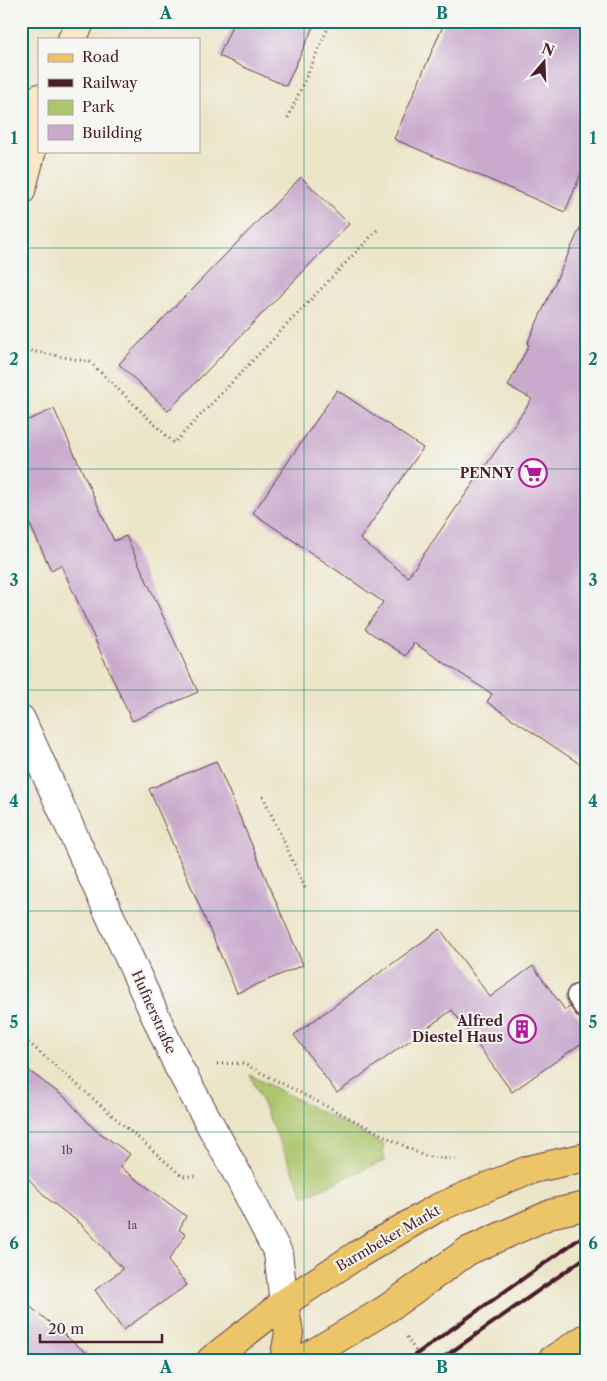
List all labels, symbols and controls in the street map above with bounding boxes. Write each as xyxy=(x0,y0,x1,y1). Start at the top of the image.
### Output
text: A xyxy=(159,3,173,23)
text: B xyxy=(436,3,448,23)
legend xyxy=(38,38,200,152)
north arrow xyxy=(520,38,570,88)
text: N xyxy=(540,39,557,60)
text: Road xyxy=(82,47,119,66)
text: Railway xyxy=(82,73,138,92)
text: Park xyxy=(82,97,116,116)
text: Building xyxy=(82,123,142,142)
text: 1 xyxy=(10,128,18,148)
text: 1 xyxy=(589,128,597,148)
text: 2 xyxy=(9,349,19,369)
text: 2 xyxy=(588,349,598,369)
supermarket icon: PENNY xyxy=(518,458,548,488)
place label: PENNY xyxy=(460,464,515,482)
text: 3 xyxy=(9,570,19,590)
text: 3 xyxy=(588,570,598,590)
text: 4 xyxy=(9,791,19,811)
text: 4 xyxy=(588,791,598,811)
street label: Hufnerstraße xyxy=(128,967,181,1057)
text: 5 xyxy=(10,1012,19,1032)
place label: Alfred Diestel Haus xyxy=(412,1012,504,1046)
text: 5 xyxy=(589,1012,598,1032)
building icon: Alfred Diestel Haus xyxy=(507,1014,537,1044)
house number: 1b xyxy=(61,1143,73,1157)
street label: Barmbeker Markt xyxy=(333,1201,443,1275)
house number: 1a xyxy=(127,1218,137,1232)
text: 6 xyxy=(9,1233,19,1253)
text: 6 xyxy=(588,1233,598,1253)
scale bar xyxy=(40,1311,162,1343)
text: 20 m xyxy=(48,1319,84,1338)
text: A xyxy=(159,1357,173,1377)
text: B xyxy=(436,1357,448,1377)

